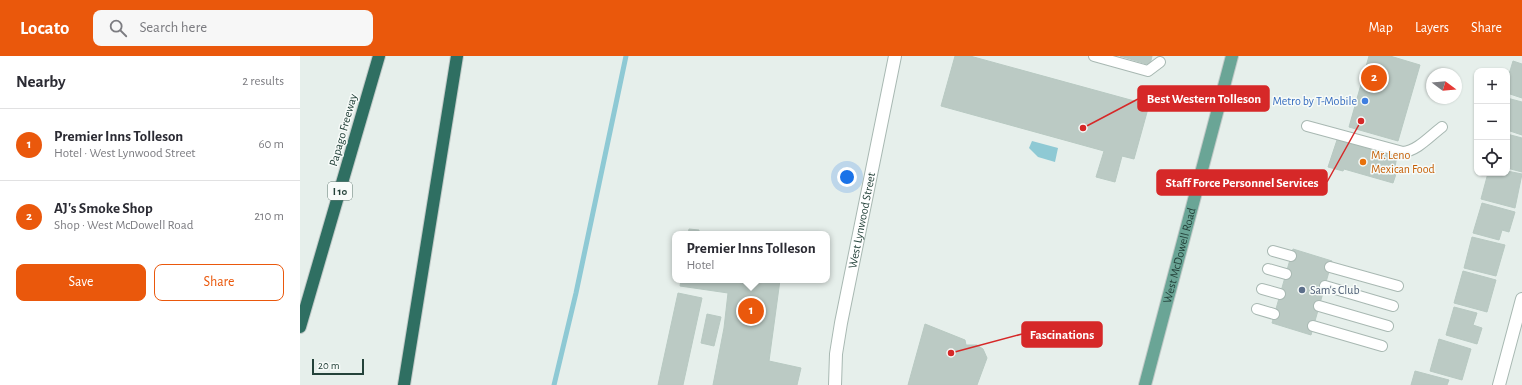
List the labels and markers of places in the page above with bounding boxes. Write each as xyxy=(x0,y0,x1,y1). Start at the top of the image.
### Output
pin: 2 xyxy=(1361,63,1387,93)
callout: Best Western Tolleson xyxy=(1138,86,1269,111)
place label: Metro by T-Mobile xyxy=(1273,95,1357,108)
marker: Metro by T-Mobile xyxy=(1360,96,1370,106)
place label: Mr. Leno Mexican Food xyxy=(1371,149,1435,175)
marker: Mr. Leno Mexican Food xyxy=(1358,157,1368,167)
callout: Staff Force Personnel Services xyxy=(1157,170,1327,195)
place label: Sam's Club xyxy=(1310,284,1360,296)
marker: Sam's Club xyxy=(1297,285,1307,295)
pin: 1 xyxy=(738,296,764,326)
callout: Fascinations xyxy=(1022,322,1102,347)

